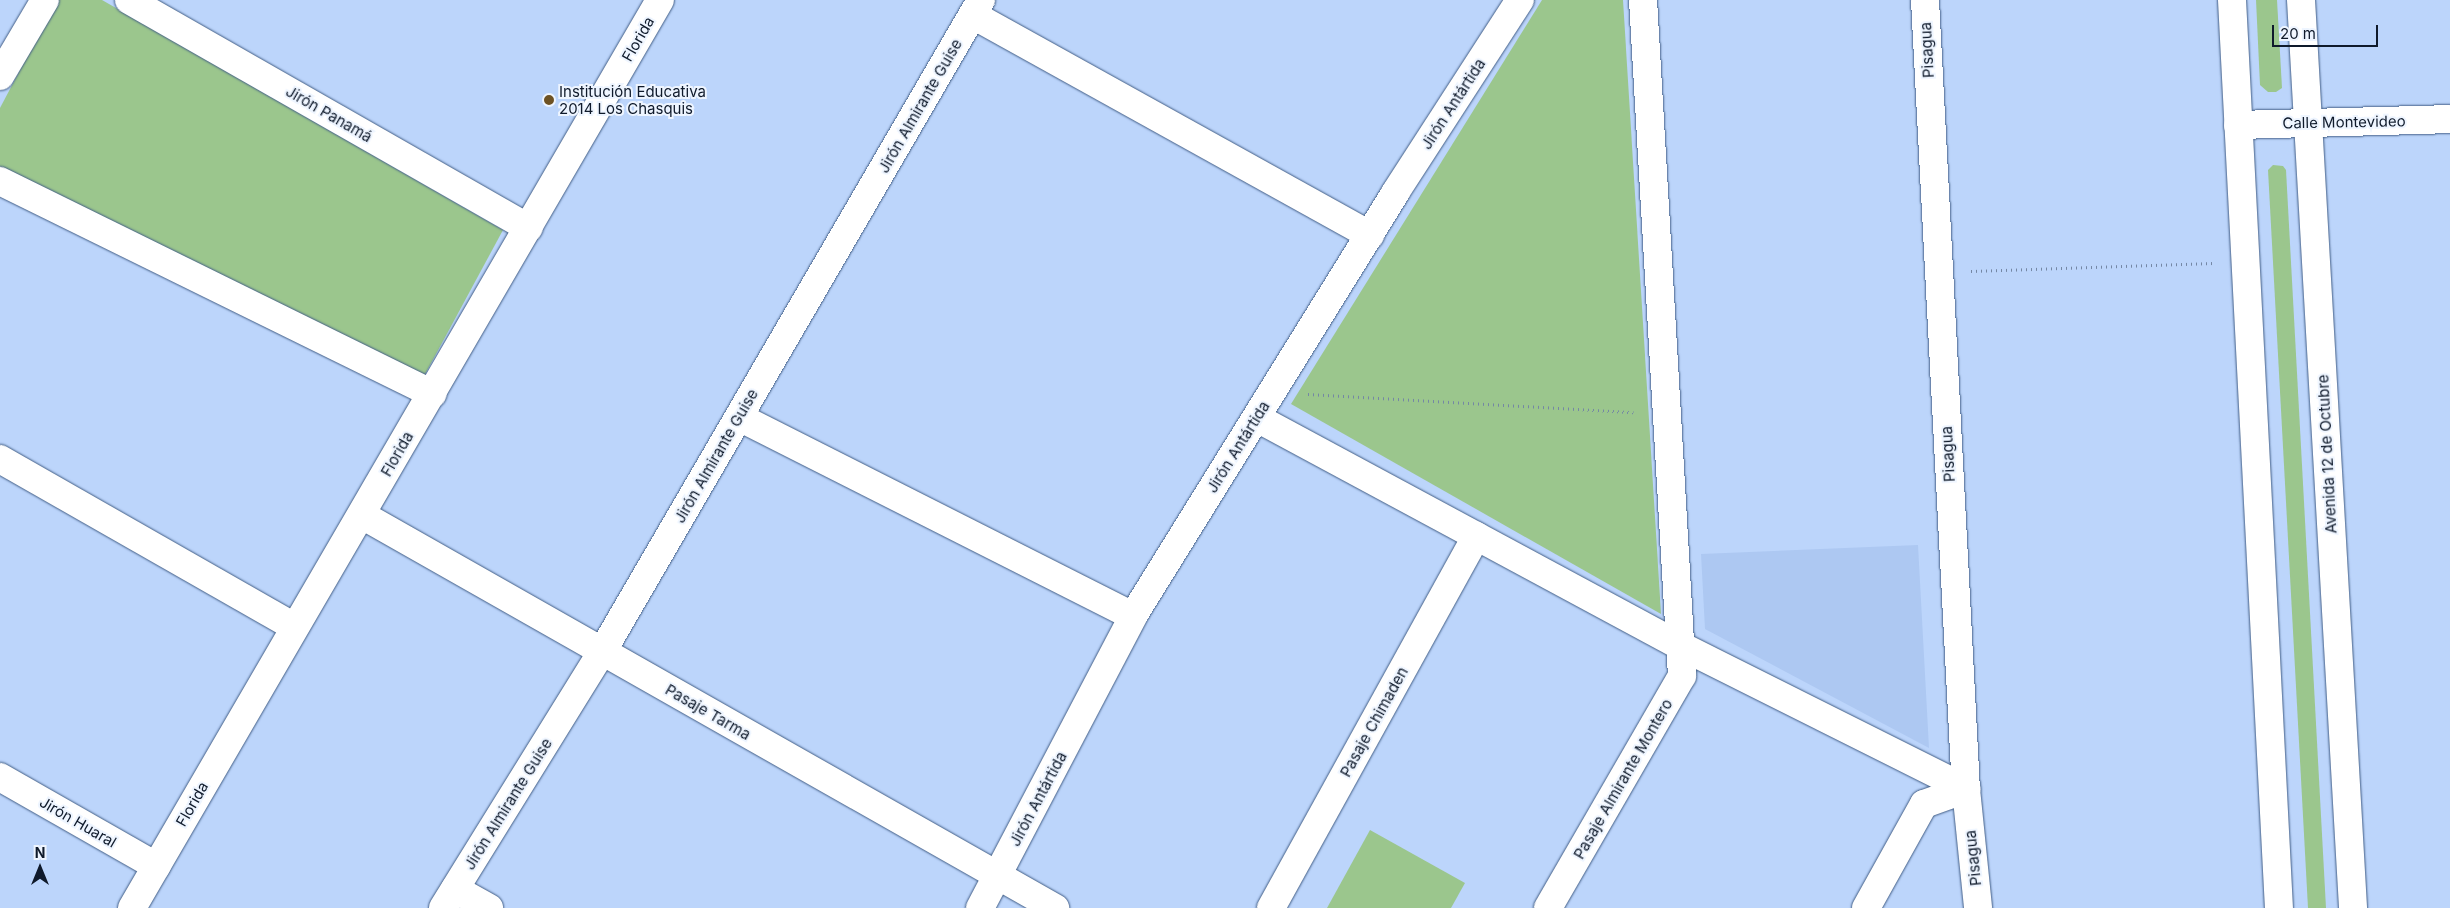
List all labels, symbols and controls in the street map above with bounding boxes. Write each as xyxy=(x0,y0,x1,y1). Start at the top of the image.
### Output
street label: Florida xyxy=(618,13,658,65)
scale bar xyxy=(2275,15,2381,47)
street label: Pisagua xyxy=(1917,22,1937,78)
text: 20 m xyxy=(2280,24,2316,43)
street label: Jirón Almirante Guise xyxy=(874,36,966,176)
street label: Jirón Antártida xyxy=(1417,55,1489,153)
street label: Jirón Panamá xyxy=(283,82,375,146)
place label: Institución Educativa 2014 Los Chasquis xyxy=(559,82,706,117)
marker: Institución Educativa 2014 Los Chasquis xyxy=(543,94,555,106)
street label: Calle Montevideo xyxy=(2282,112,2406,132)
street label: Avenida 12 de Octubre xyxy=(2314,374,2340,534)
street label: Jirón Almirante Guise xyxy=(670,386,762,526)
street label: Jirón Antártida xyxy=(1203,398,1273,496)
street label: Pisagua xyxy=(1938,426,1958,482)
street label: Florida xyxy=(377,428,417,480)
street label: Pasaje Chimaden xyxy=(1336,664,1412,780)
street label: Pasaje Tarma xyxy=(662,680,754,744)
street label: Pasaje Almirante Montero xyxy=(1570,696,1676,862)
street label: Jirón Almirante Guise xyxy=(460,735,556,873)
street label: Jirón Antártida xyxy=(1006,749,1070,849)
street label: Florida xyxy=(172,778,212,830)
street label: Jirón Huaral xyxy=(36,793,120,851)
street label: Pisagua xyxy=(1961,829,1985,887)
north arrow xyxy=(15,843,65,893)
text: N xyxy=(35,844,45,861)

